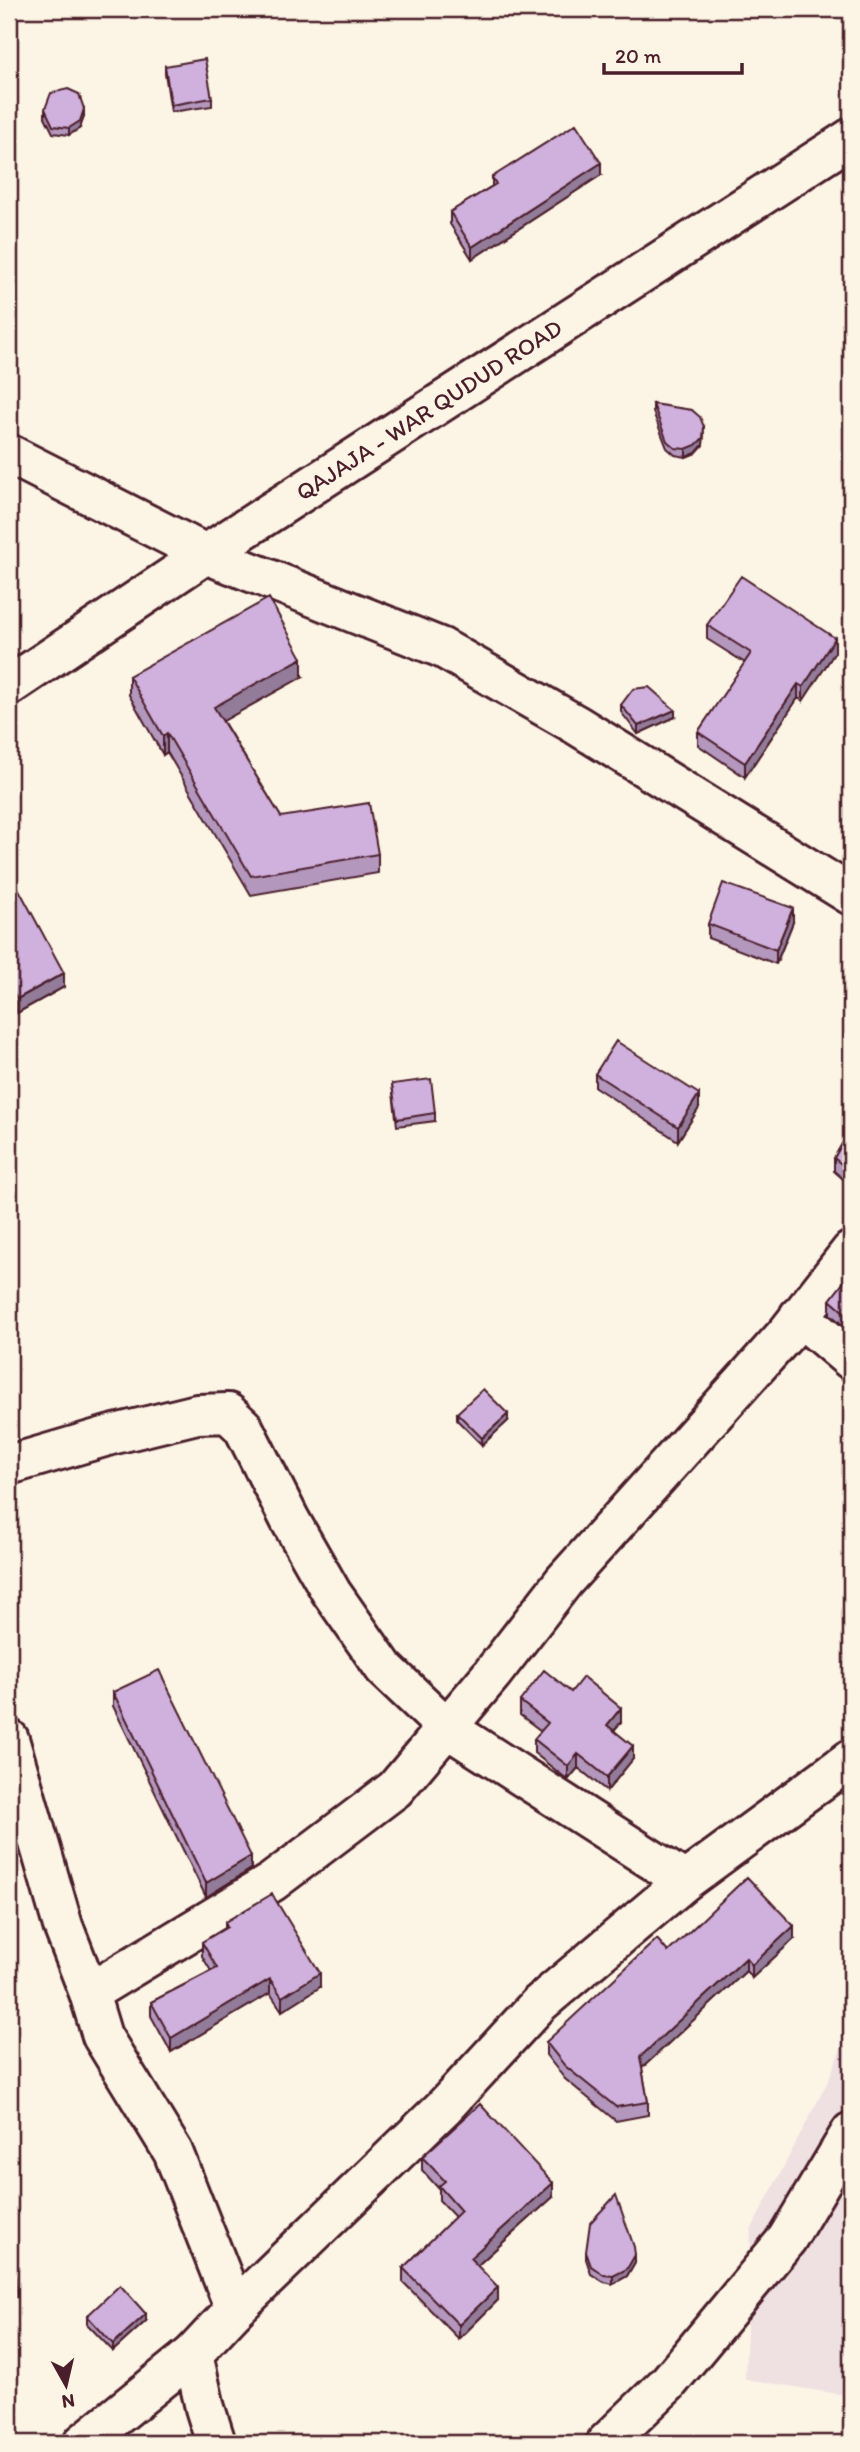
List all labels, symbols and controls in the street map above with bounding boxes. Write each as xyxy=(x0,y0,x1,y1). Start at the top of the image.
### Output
scale bar xyxy=(604,32,743,76)
text: 20 m xyxy=(615,43,662,68)
street label: QAJAJA - WAR QUDUD ROAD xyxy=(290,312,567,507)
north arrow xyxy=(32,2350,102,2420)
text: N xyxy=(60,2389,76,2414)

